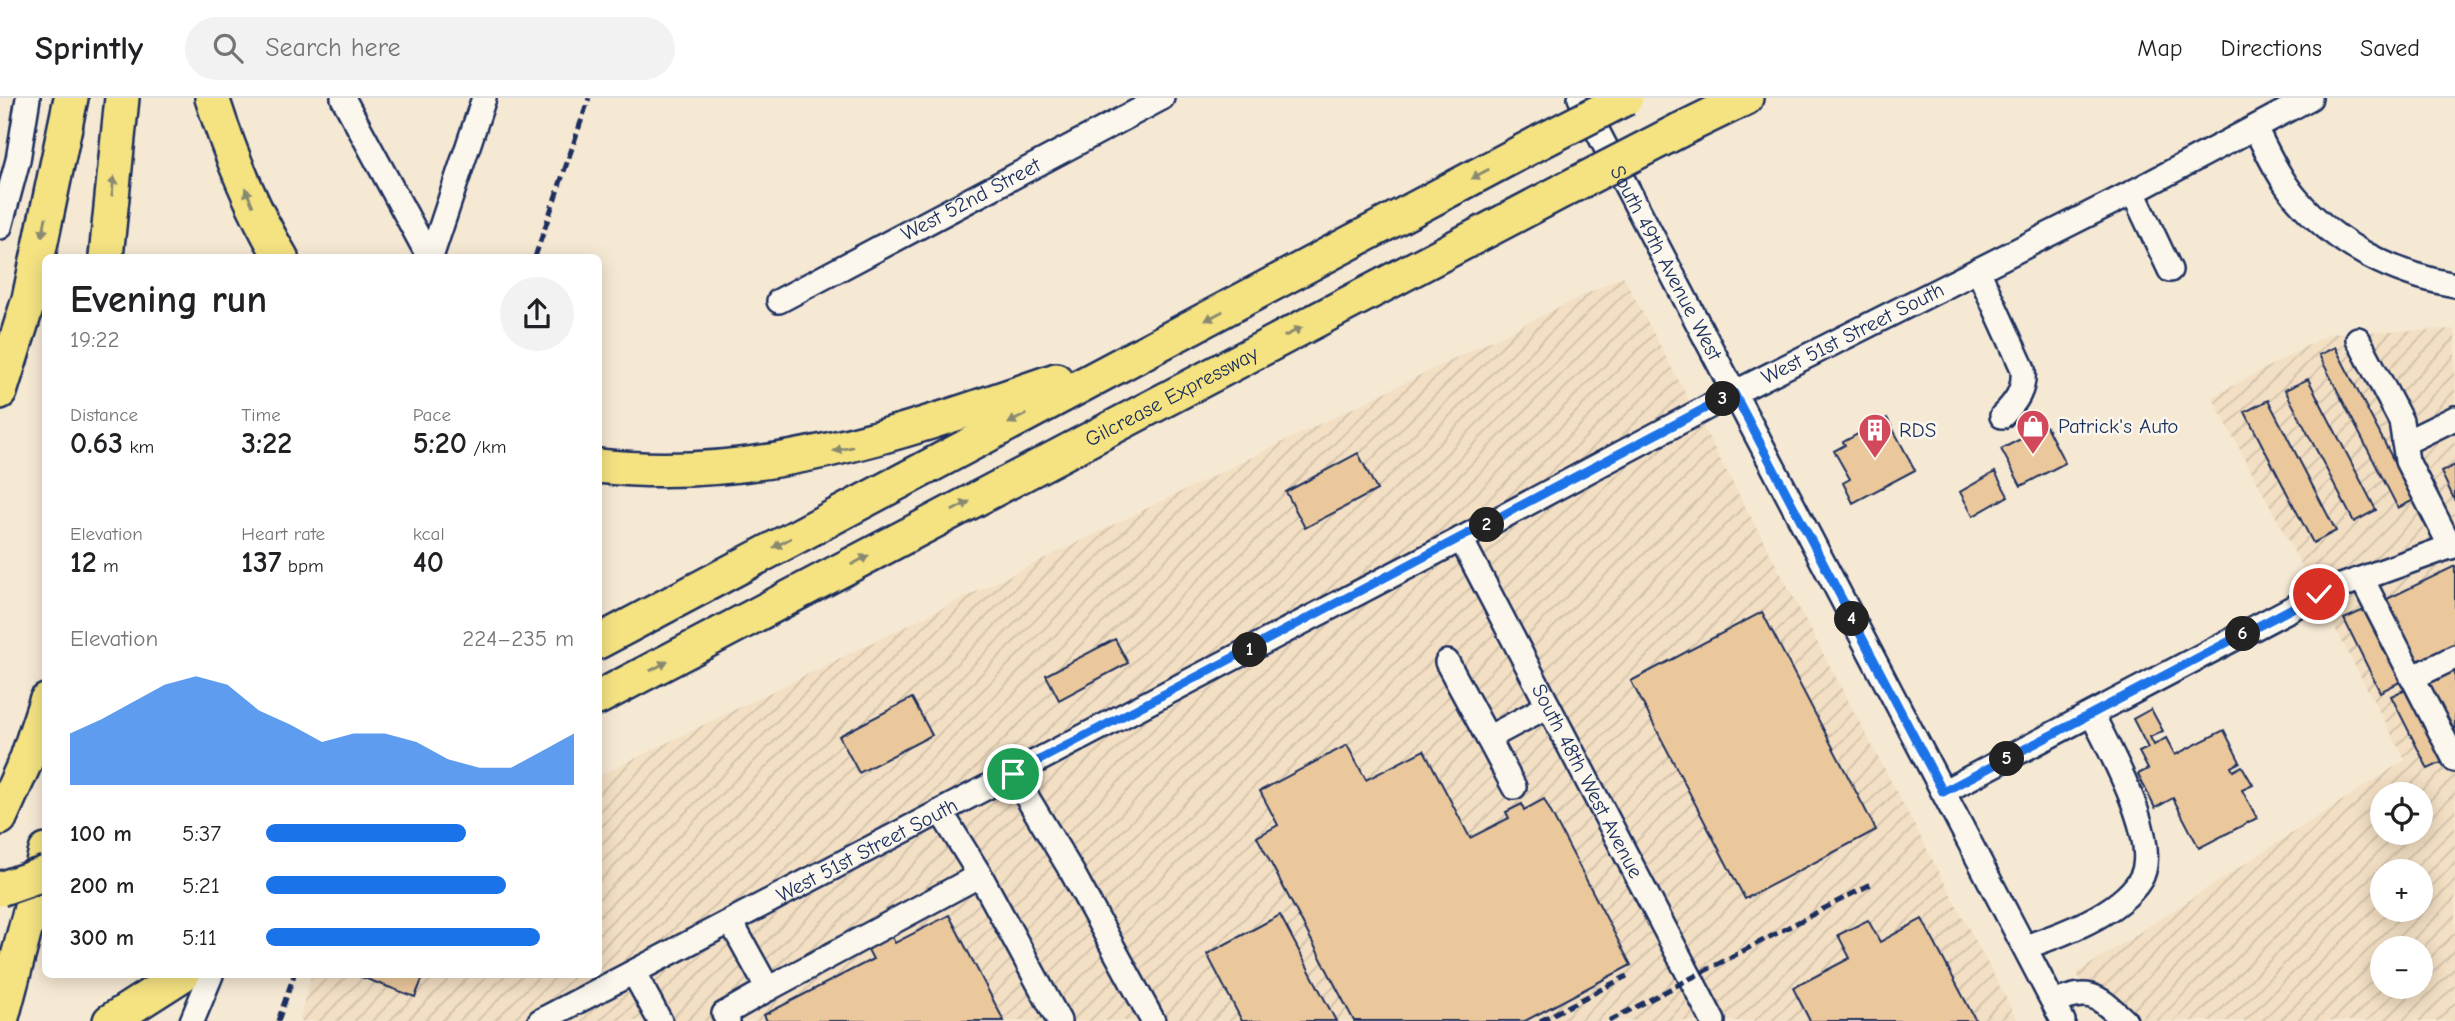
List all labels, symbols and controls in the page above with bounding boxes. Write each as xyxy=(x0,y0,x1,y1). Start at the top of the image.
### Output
search box xyxy=(185,17,675,80)
text: Sprintly xyxy=(35,29,143,67)
icon: search xyxy=(209,29,247,67)
text: Search here xyxy=(265,33,401,63)
text: Map xyxy=(2137,34,2183,62)
text: Directions xyxy=(2221,34,2322,62)
text: Saved xyxy=(2360,34,2420,62)
street label: West 52nd Street xyxy=(897,152,1045,246)
street label: South 49th Avenue West xyxy=(1605,161,1728,365)
one-way arrow xyxy=(1470,169,1490,180)
one-way arrow xyxy=(108,175,119,197)
one-way arrow xyxy=(243,187,254,208)
one-way arrow xyxy=(39,216,50,238)
button: share xyxy=(500,277,574,351)
street label: West 51st Street South xyxy=(1758,277,1948,389)
text: Evening run xyxy=(70,278,267,322)
one-way arrow xyxy=(1204,310,1224,321)
text: 19:22 xyxy=(70,326,120,353)
one-way arrow xyxy=(1283,326,1303,338)
street label: Gilcrease Expressway xyxy=(1081,341,1263,452)
pin: 3 xyxy=(1706,382,1740,416)
text: 3 xyxy=(1718,387,1727,409)
text: Distance xyxy=(70,404,138,426)
text: Time xyxy=(241,404,281,426)
text: Pace xyxy=(413,404,451,426)
shop icon: Patrick's Auto xyxy=(2014,407,2052,456)
building icon: RDS xyxy=(1856,411,1894,460)
one-way arrow xyxy=(1007,412,1027,424)
place label: Patrick's Auto xyxy=(2058,414,2178,438)
place label: RDS xyxy=(1899,418,1936,442)
text: 0.63 xyxy=(70,426,123,461)
text: 3:22 xyxy=(241,426,292,461)
text: 5:20 xyxy=(413,426,467,461)
text: km xyxy=(123,436,154,458)
text: /km xyxy=(467,436,506,458)
one-way arrow xyxy=(832,443,854,454)
one-way arrow xyxy=(951,500,971,512)
pin: 2 xyxy=(1470,508,1504,542)
text: 2 xyxy=(1482,513,1491,535)
text: Elevation xyxy=(70,523,143,545)
text: Heart rate xyxy=(241,523,325,545)
text: kcal xyxy=(413,523,445,545)
one-way arrow xyxy=(772,537,792,549)
text: 12 xyxy=(70,545,97,580)
text: 137 xyxy=(241,545,281,580)
text: 40 xyxy=(413,545,444,580)
one-way arrow xyxy=(850,554,870,565)
text: m xyxy=(97,555,119,577)
text: bpm xyxy=(281,555,324,577)
pin xyxy=(2289,564,2349,624)
icon: check xyxy=(2300,575,2338,613)
pin: 4 xyxy=(1834,602,1870,636)
text: 4 xyxy=(1847,607,1856,629)
pin: 6 xyxy=(2226,616,2260,652)
text: 6 xyxy=(2238,622,2247,644)
text: Elevation xyxy=(70,625,158,652)
text: 224–235 m xyxy=(462,625,574,652)
pin: 1 xyxy=(1232,632,1268,668)
text: 1 xyxy=(1246,638,1253,660)
one-way arrow xyxy=(649,660,669,672)
street label: South 48th West Avenue xyxy=(1527,680,1648,882)
pin: 5 xyxy=(1990,742,2024,776)
pin xyxy=(983,744,1043,804)
text: 5 xyxy=(2001,747,2012,769)
icon: arrive xyxy=(994,755,1032,793)
map controls xyxy=(2370,782,2433,999)
button: locate xyxy=(2370,782,2433,845)
street label: West 51st Street South xyxy=(772,793,962,907)
text: 100 m xyxy=(70,820,132,847)
text: 5:37 xyxy=(182,820,221,847)
button: + xyxy=(2370,859,2433,922)
text: 200 m xyxy=(70,872,134,899)
text: 5:21 xyxy=(182,872,220,899)
text: 300 m xyxy=(70,924,134,951)
text: 5:11 xyxy=(182,924,217,951)
button: − xyxy=(2370,936,2433,999)

